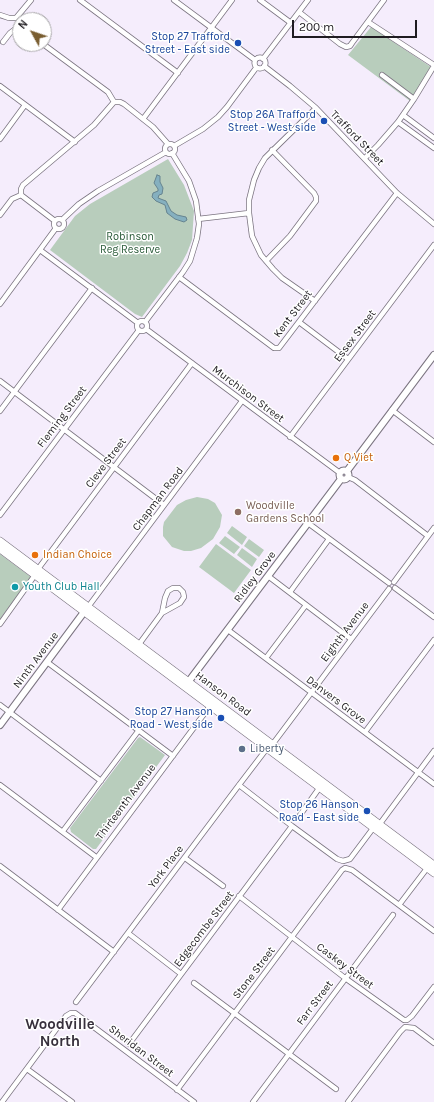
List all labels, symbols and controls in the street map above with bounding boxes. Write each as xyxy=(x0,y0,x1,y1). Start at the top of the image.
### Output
north arrow xyxy=(12,12,52,52)
scale bar xyxy=(294,12,419,38)
text: N xyxy=(16,17,31,32)
text: 200 m xyxy=(299,20,334,34)
place label: Stop 27 Trafford Street - East side xyxy=(145,30,230,56)
marker: Stop 27 Trafford Street - East side xyxy=(233,38,243,48)
place label: Stop 26A Trafford Street - West side xyxy=(228,108,316,134)
street label: Trafford Street xyxy=(327,108,387,168)
marker: Stop 26A Trafford Street - West side xyxy=(319,116,329,126)
park label: Robinson Reg Reserve xyxy=(100,230,160,256)
street label: Kent Street xyxy=(271,288,315,340)
street label: Essex Street xyxy=(331,307,379,365)
street label: Murchison Street xyxy=(209,363,287,425)
street label: Fleming Street xyxy=(35,384,89,450)
street label: Cleve Street xyxy=(83,435,129,491)
place label: Q Viet xyxy=(344,451,373,465)
marker: Q Viet xyxy=(331,453,341,463)
street label: Chapman Road xyxy=(130,464,186,534)
place label: Woodville Gardens School xyxy=(246,499,324,525)
marker: Woodville Gardens School xyxy=(233,507,243,517)
place label: Indian Choice xyxy=(43,548,112,562)
street label: Ridley Grove xyxy=(231,549,279,605)
marker: Indian Choice xyxy=(30,550,40,560)
place label: Youth Club Hall xyxy=(23,580,100,594)
marker: Youth Club Hall xyxy=(10,582,20,592)
street label: Eighth Avenue xyxy=(318,599,372,665)
street label: Ninth Avenue xyxy=(11,629,61,691)
street label: Hanson Road xyxy=(193,669,253,719)
street label: Danvers Grove xyxy=(303,673,369,727)
place label: Stop 27 Hanson Road - West side xyxy=(130,705,213,731)
marker: Stop 27 Hanson Road - West side xyxy=(216,713,226,723)
place label: Liberty xyxy=(250,742,284,756)
marker: Liberty xyxy=(237,744,247,754)
street label: Thirteenth Avenue xyxy=(93,762,159,842)
place label: Stop 26 Hanson Road - East side xyxy=(279,798,359,824)
marker: Stop 26 Hanson Road - East side xyxy=(362,806,372,816)
street label: York Place xyxy=(145,843,187,891)
street label: Edgecombe Street xyxy=(171,888,237,970)
street label: Caskey Street xyxy=(314,940,376,992)
street label: Stone Street xyxy=(230,944,278,1002)
street label: Farr Street xyxy=(294,978,336,1028)
district label: Woodville North xyxy=(25,1016,95,1051)
street label: Sheridan Street xyxy=(106,1022,176,1080)

